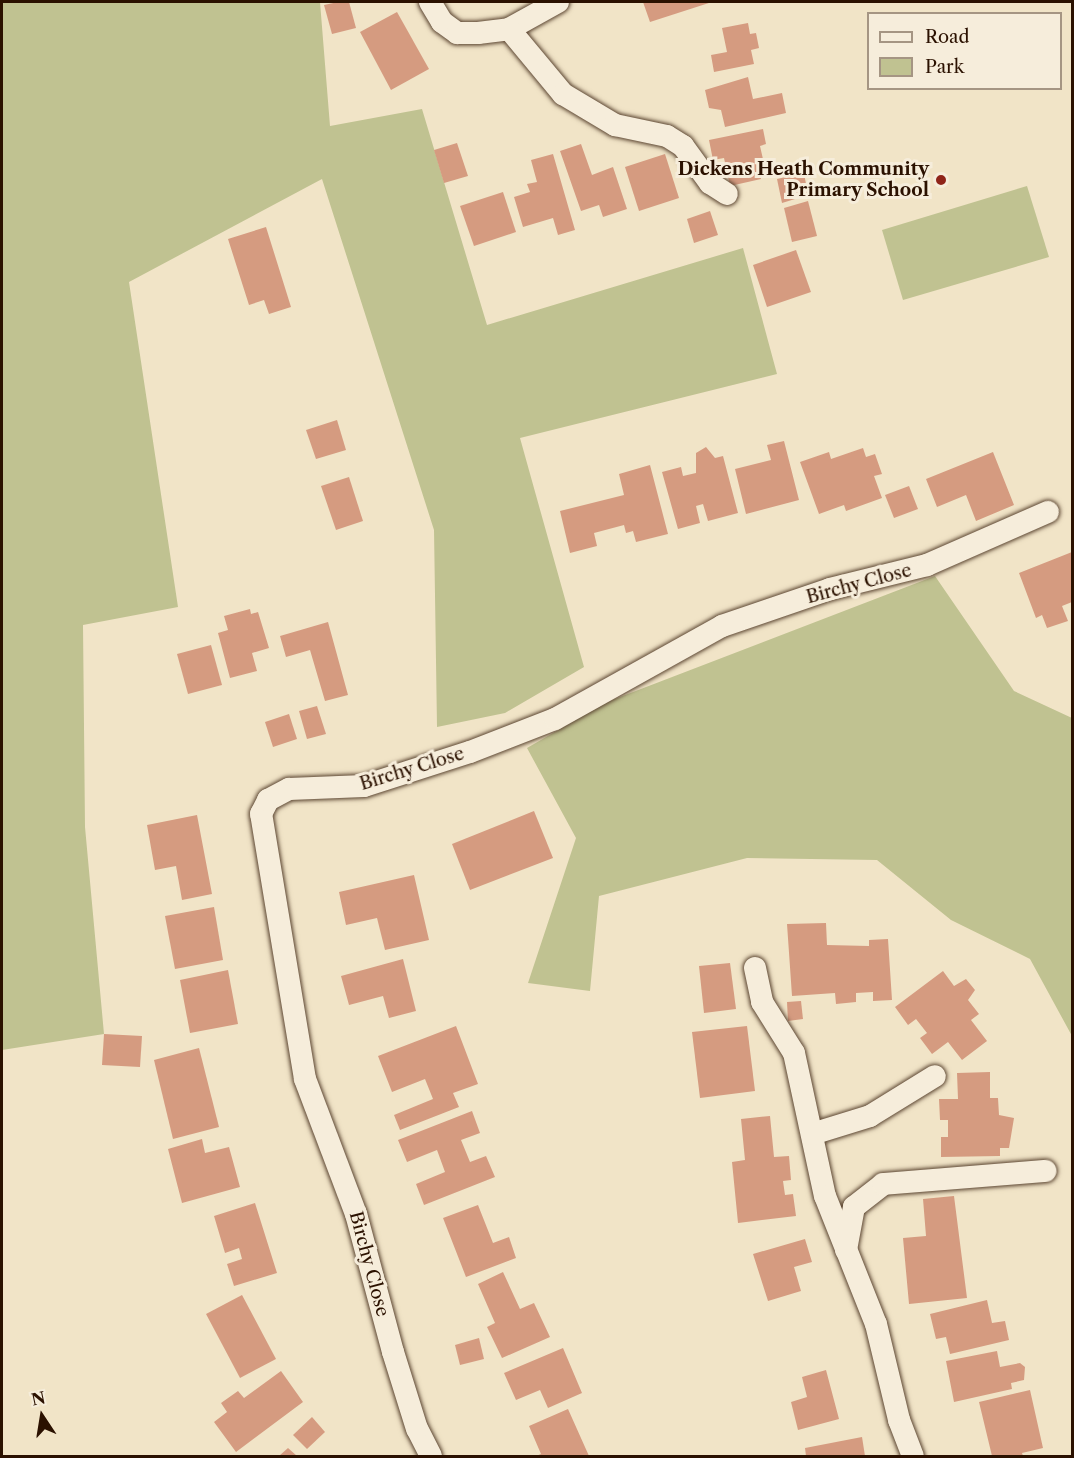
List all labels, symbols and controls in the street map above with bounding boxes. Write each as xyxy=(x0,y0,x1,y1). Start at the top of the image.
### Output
legend xyxy=(867,12,1062,90)
text: Road xyxy=(925,26,970,48)
text: Park xyxy=(925,56,964,78)
place label: Dickens Heath Community Primary School xyxy=(678,159,929,201)
marker: Dickens Heath Community Primary School xyxy=(934,173,948,187)
street label: Birchy Close xyxy=(804,560,914,608)
street label: Birchy Close xyxy=(357,743,467,795)
street label: Birchy Close xyxy=(345,1209,393,1319)
north arrow xyxy=(12,1386,72,1446)
text: N xyxy=(29,1387,47,1410)

